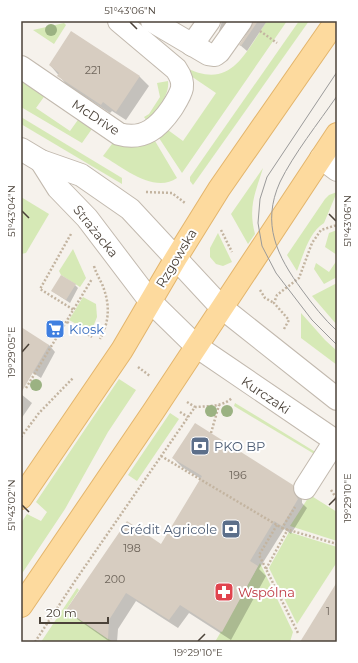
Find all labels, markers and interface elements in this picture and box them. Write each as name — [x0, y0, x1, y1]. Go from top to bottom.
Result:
text: 51°43'06"N — [104, 4, 156, 17]
house number: 221 — [85, 63, 101, 77]
street label: McDrive — [69, 96, 123, 138]
text: 51°43'04"N — [5, 185, 18, 237]
text: 51°43'06"N — [341, 195, 354, 247]
street label: Strażacka — [70, 202, 122, 260]
street label: Rzgowska — [152, 226, 200, 290]
supermarket icon: Kiosk — [44, 318, 66, 340]
place label: Kiosk — [69, 321, 104, 337]
text: 19°29'05"E — [5, 326, 18, 377]
street label: Kurczaki — [238, 373, 294, 417]
bank icon: PKO BP — [189, 435, 211, 457]
place label: PKO BP — [214, 438, 265, 454]
house number: 196 — [229, 468, 247, 482]
text: 19°29'10"E — [341, 473, 354, 523]
text: 51°43'02"N — [5, 479, 18, 531]
bank icon: Crédit Agricole — [220, 518, 242, 540]
place label: Crédit Agricole — [121, 521, 217, 537]
house number: 198 — [123, 541, 141, 555]
house number: 200 — [105, 572, 125, 586]
pharmacy icon: Wspólna — [213, 581, 235, 603]
place label: Wspólna — [238, 584, 295, 600]
scale bar — [40, 599, 108, 625]
house number: 1 — [326, 604, 330, 618]
text: 20 m — [46, 605, 77, 620]
text: 19°29'10"E — [173, 646, 223, 659]

